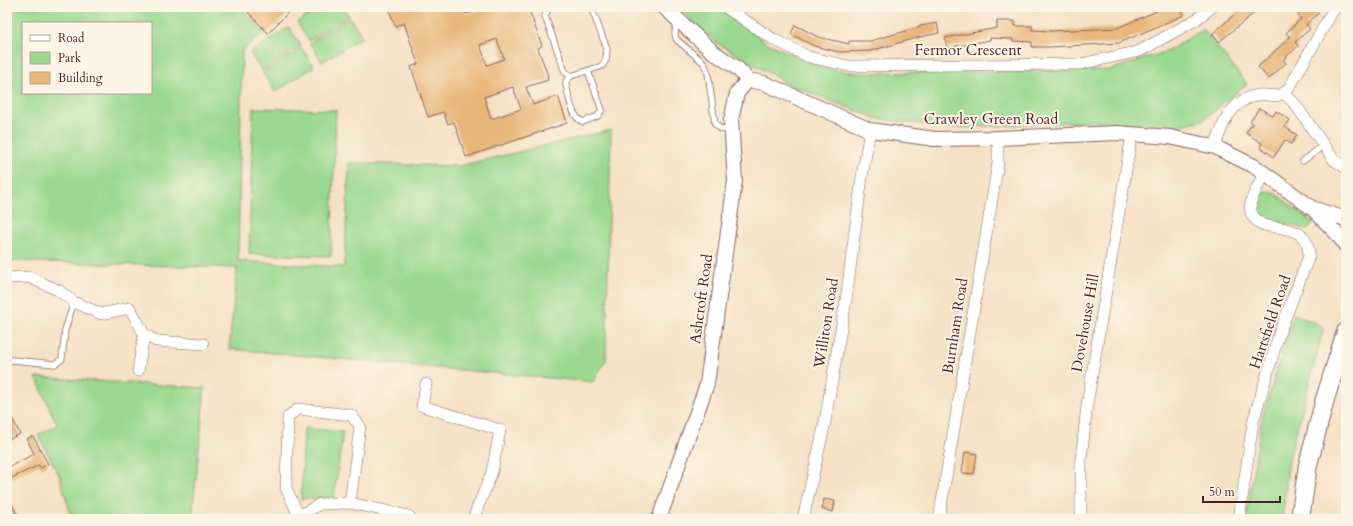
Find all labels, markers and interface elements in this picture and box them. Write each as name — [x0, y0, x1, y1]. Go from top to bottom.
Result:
legend — [22, 22, 152, 94]
text: Road — [58, 30, 85, 46]
street label: Fermor Crescent — [915, 40, 1022, 60]
text: Park — [58, 50, 82, 66]
text: Building — [58, 70, 103, 86]
street label: Crawley Green Road — [924, 109, 1058, 129]
street label: Ashcroft Road — [685, 253, 717, 345]
street label: Dovehouse Hill — [1067, 272, 1104, 374]
street label: Hartsfield Road — [1245, 272, 1295, 372]
street label: Williton Road — [809, 276, 843, 370]
street label: Burnham Road — [938, 277, 972, 375]
scale bar — [1203, 478, 1280, 504]
text: 50 m — [1209, 484, 1236, 500]

